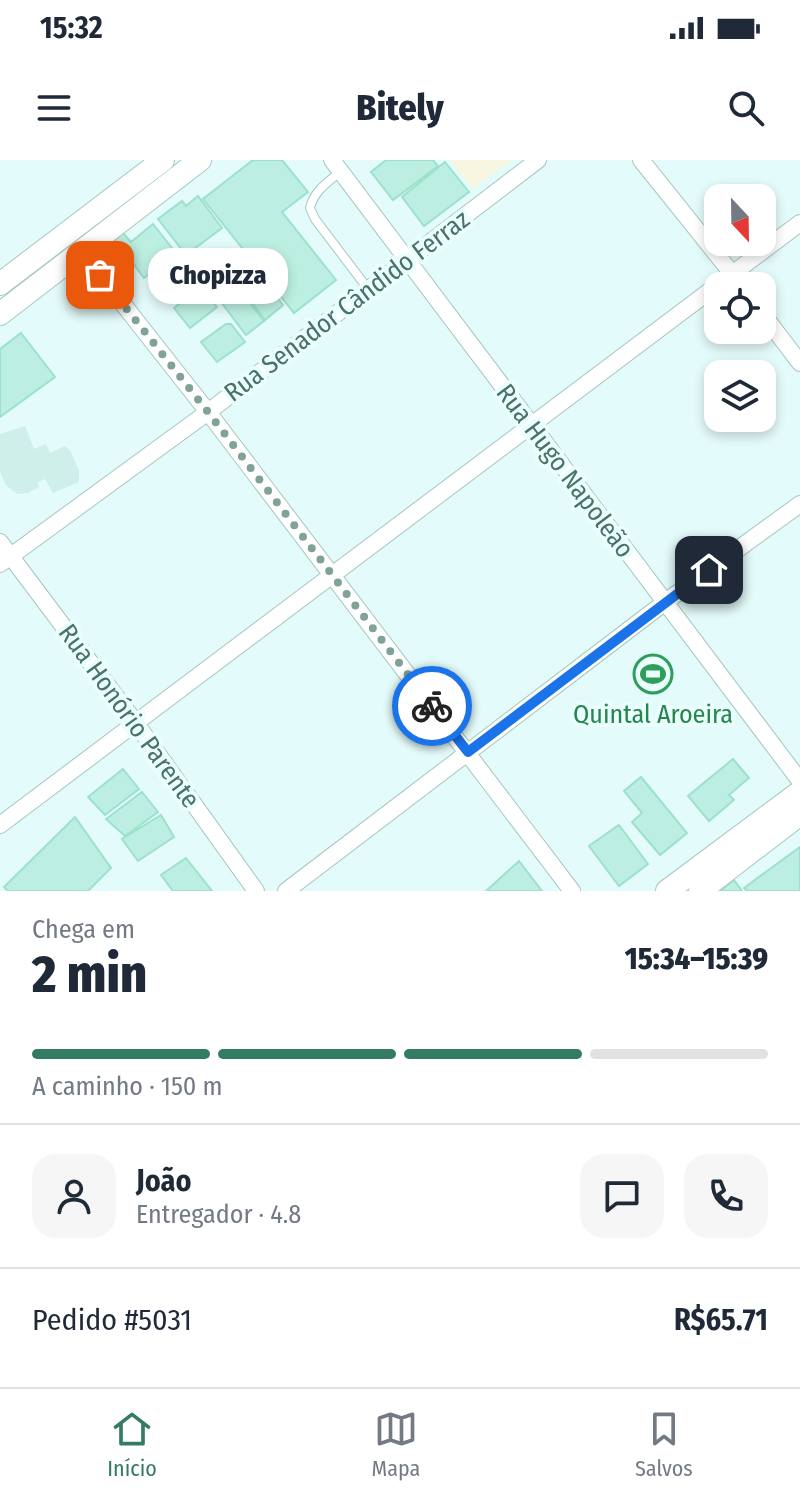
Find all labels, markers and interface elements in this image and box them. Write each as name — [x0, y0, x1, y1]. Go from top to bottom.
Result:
text: 15:32 — [40, 10, 103, 46]
icon: menu — [32, 86, 76, 130]
text: Bitely — [356, 86, 444, 130]
icon: search — [724, 86, 768, 130]
north arrow — [704, 184, 776, 256]
map controls — [704, 184, 776, 432]
street label: Rua Senador Cândido Ferraz — [218, 204, 476, 408]
pin — [66, 241, 134, 309]
callout: Chopizza — [148, 247, 288, 303]
icon: bag — [78, 253, 122, 297]
text: Chopizza — [170, 260, 266, 291]
button: locate — [704, 272, 776, 344]
button: layers — [704, 360, 776, 432]
street label: Rua Hugo Napoleão — [490, 378, 640, 564]
pin — [675, 536, 743, 604]
icon: home — [687, 548, 731, 592]
street label: Rua Honório Parente — [52, 618, 206, 814]
sports icon: Quintal Aroeira — [632, 653, 674, 695]
courier — [392, 666, 472, 746]
icon: bike — [410, 684, 454, 728]
place label: Quintal Aroeira — [573, 699, 733, 730]
text: Chega em — [32, 914, 135, 945]
text: 15:34–15:39 — [625, 941, 768, 977]
text: 2 min — [32, 943, 147, 1006]
text: A caminho · 150 m — [32, 1071, 222, 1102]
button: person — [32, 1154, 116, 1238]
button: chat — [580, 1154, 664, 1238]
button: phone — [684, 1154, 768, 1238]
text: João — [136, 1163, 191, 1199]
text: Entregador · 4.8 — [136, 1199, 301, 1230]
text: Pedido #5031 — [32, 1302, 192, 1338]
text: R$65.71 — [674, 1302, 768, 1338]
tab: Início — [107, 1407, 157, 1482]
tab: Mapa — [371, 1407, 420, 1482]
tab: Salvos — [635, 1407, 693, 1482]

